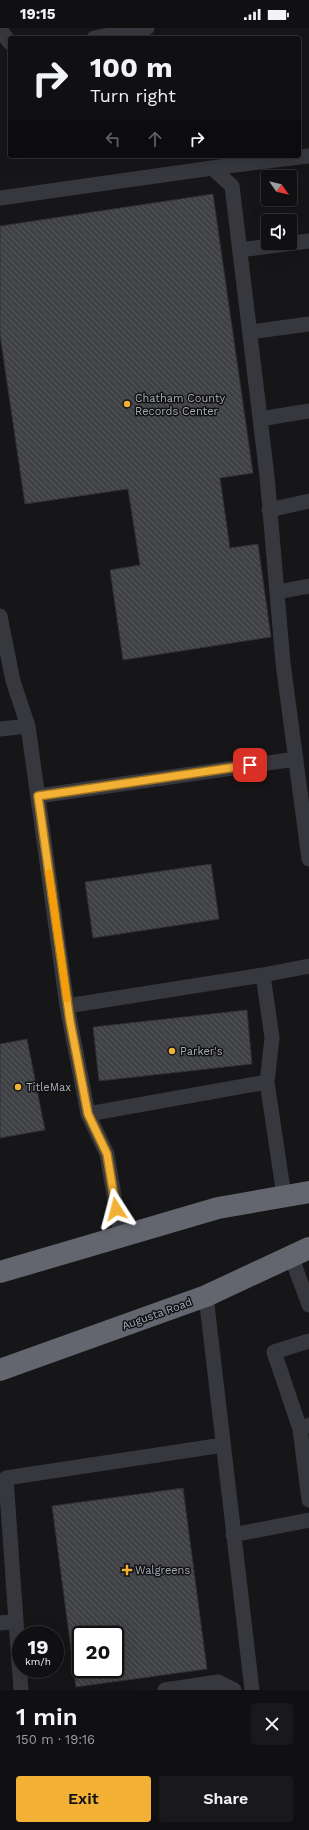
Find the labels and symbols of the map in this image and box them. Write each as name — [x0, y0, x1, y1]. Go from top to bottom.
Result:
north arrow — [261, 170, 297, 206]
place label: Chatham County Records Center — [135, 392, 226, 418]
marker: Chatham County Records Center — [122, 399, 132, 409]
pin — [233, 748, 267, 782]
place label: Parker's — [180, 1045, 223, 1058]
marker: Parker's — [167, 1046, 177, 1056]
place label: TitleMax — [26, 1081, 71, 1094]
marker: TitleMax — [13, 1082, 23, 1092]
position arrow — [95, 1188, 137, 1230]
street label: Augusta Road — [120, 1295, 194, 1333]
place label: Walgreens — [135, 1564, 190, 1577]
marker: Walgreens — [122, 1565, 132, 1575]
speed limit sign: 20 — [72, 1626, 124, 1678]

